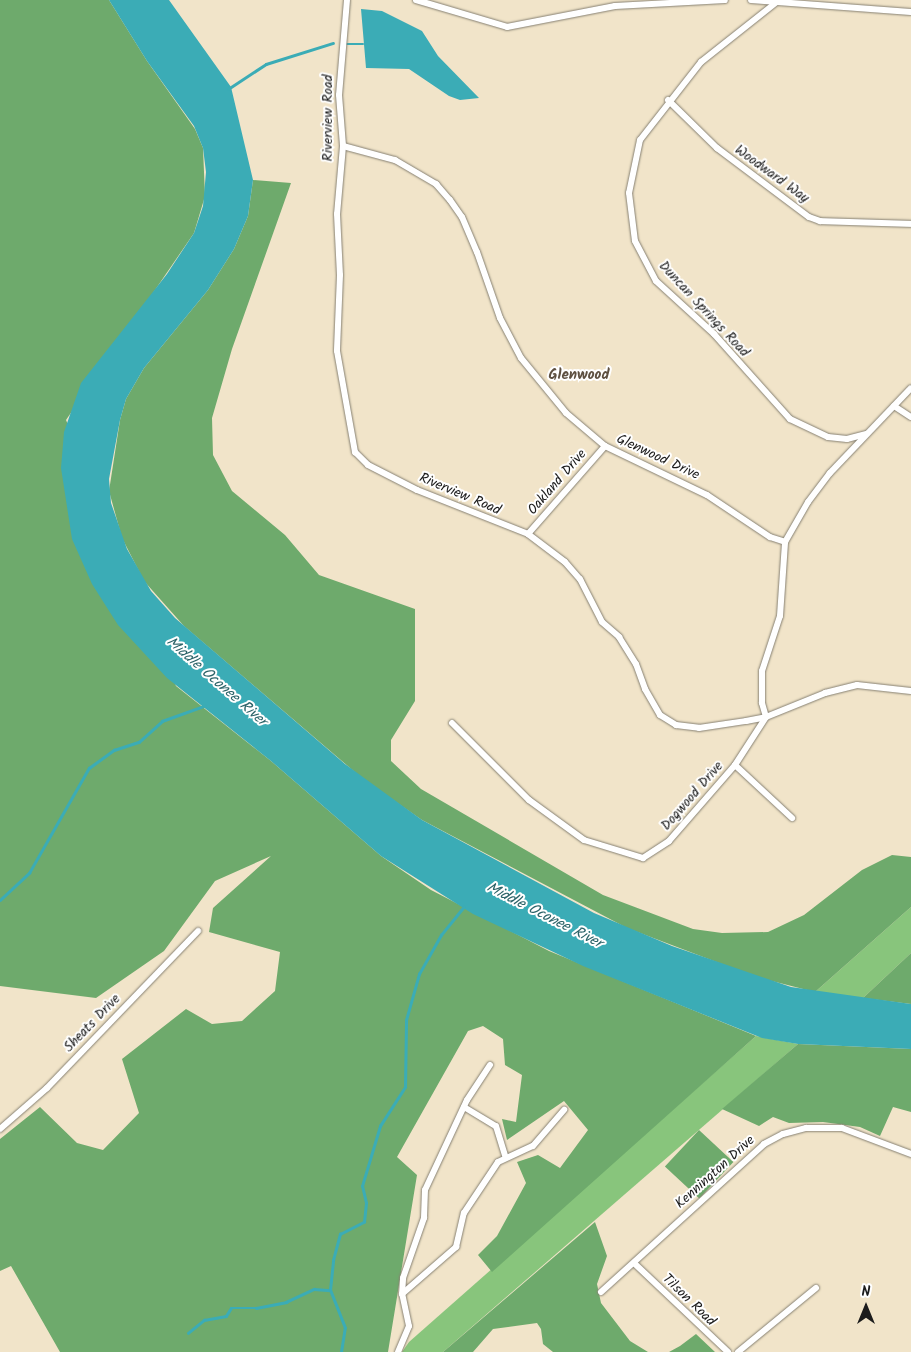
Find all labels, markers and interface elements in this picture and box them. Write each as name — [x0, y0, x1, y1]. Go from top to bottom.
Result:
street label: Riverview Road — [320, 75, 336, 161]
street label: Woodward Way — [731, 141, 813, 207]
street label: Duncan Springs Road — [655, 258, 753, 360]
district label: Glenwood — [549, 367, 609, 385]
street label: Glenwood Drive — [614, 430, 702, 484]
street label: Oakland Drive — [524, 446, 590, 518]
street label: Riverview Road — [417, 469, 503, 519]
water label: Middle Oconee River — [162, 633, 270, 731]
street label: Dogwood Drive — [657, 758, 727, 834]
water label: Middle Oconee River — [483, 879, 605, 953]
street label: Sheats Drive — [60, 991, 124, 1055]
street label: Kennington Drive — [672, 1132, 758, 1212]
street label: Tilson Road — [659, 1270, 719, 1330]
text: N — [862, 1281, 870, 1303]
north arrow — [841, 1282, 891, 1332]

